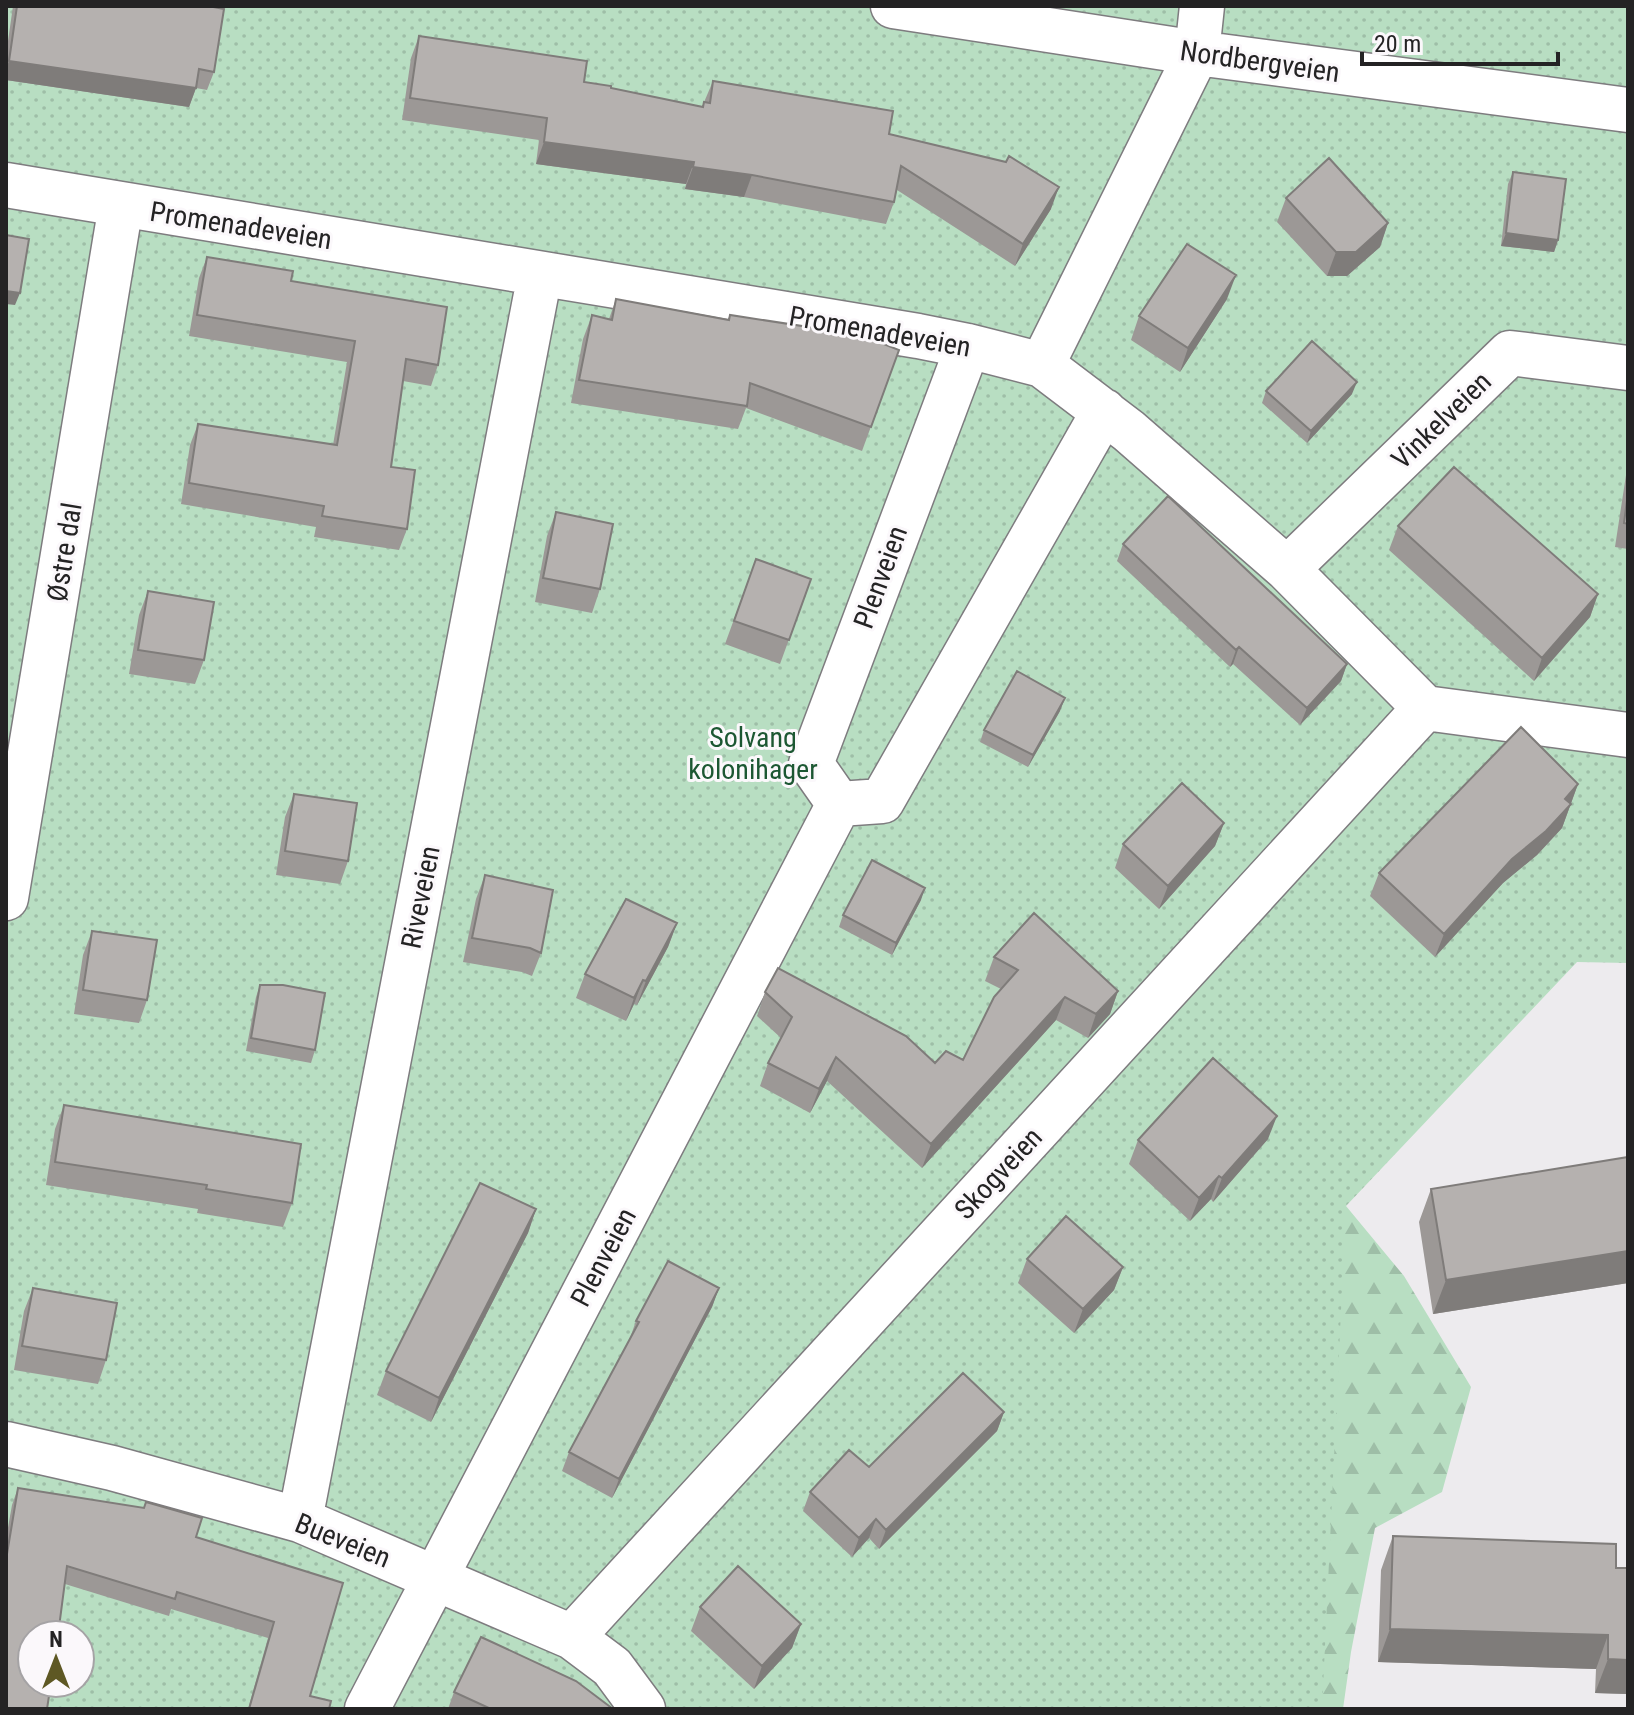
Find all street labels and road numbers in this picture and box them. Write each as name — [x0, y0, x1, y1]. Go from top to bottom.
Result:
street label: Nordbergveien — [1178, 34, 1342, 89]
street label: Promenadeveien — [148, 195, 334, 256]
street label: Promenadeveien — [786, 299, 973, 364]
street label: Vinkelveien — [1385, 365, 1498, 476]
street label: Østre dal — [40, 500, 89, 604]
street label: Plenveien — [847, 521, 914, 633]
street label: Riveveien — [394, 843, 447, 951]
street label: Skogveien — [948, 1121, 1049, 1226]
street label: Plenveien — [564, 1202, 643, 1312]
street label: Bueveien — [290, 1506, 395, 1574]

